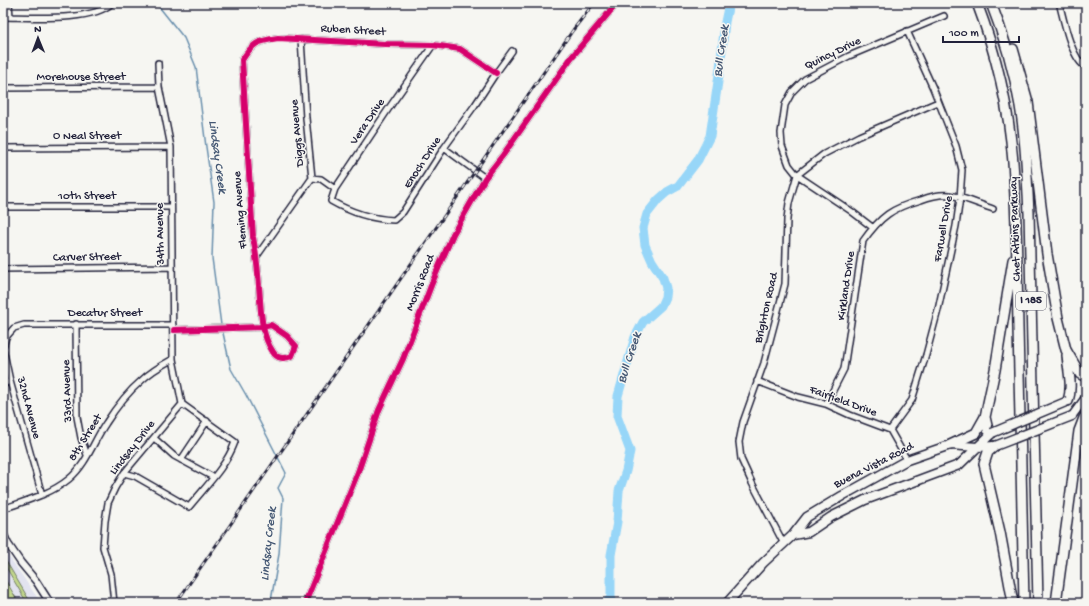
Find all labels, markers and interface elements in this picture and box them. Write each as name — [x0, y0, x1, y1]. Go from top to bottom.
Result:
north arrow — [18, 18, 58, 58]
scale bar — [943, 18, 1019, 44]
street label: Ruben Street — [320, 22, 387, 40]
water label: Bull Creek — [711, 23, 733, 78]
text: N — [34, 24, 42, 36]
text: 100 m — [948, 27, 979, 41]
street label: Quincy Drive — [803, 34, 864, 74]
street label: Morehouse Street — [37, 71, 126, 85]
street label: Vera Drive — [347, 96, 389, 149]
street label: Diggs Avenue — [288, 98, 308, 168]
water label: Lindsay Creek — [204, 119, 230, 196]
street label: O Neal Street — [53, 130, 122, 144]
street label: Enoch Drive — [401, 134, 445, 192]
street label: Fleming Avenue — [231, 170, 251, 250]
street label: Chet Atkins Parkway — [1007, 176, 1025, 281]
street label: 10th Street — [57, 190, 117, 204]
street label: Farwell Drive — [931, 194, 957, 264]
street label: 34th Avenue — [153, 202, 169, 266]
street label: Carver Street — [53, 250, 122, 266]
street label: Kirkland Drive — [835, 250, 859, 322]
street label: Morris Road — [403, 252, 439, 313]
street label: Brighton Road — [752, 270, 782, 346]
road number: I 185 — [1016, 292, 1046, 310]
street label: Decatur Street — [67, 307, 143, 321]
water label: Bull Creek — [615, 330, 646, 385]
street label: 33rd Avenue — [60, 359, 76, 424]
street label: 32nd Avenue — [13, 374, 43, 441]
street label: Fairfield Drive — [806, 383, 879, 421]
street label: 8th Street — [66, 411, 106, 464]
street label: Lindsay Drive — [107, 417, 159, 478]
street label: Buena Vista Road — [831, 439, 917, 493]
water label: Lindsay Creek — [258, 505, 280, 581]

